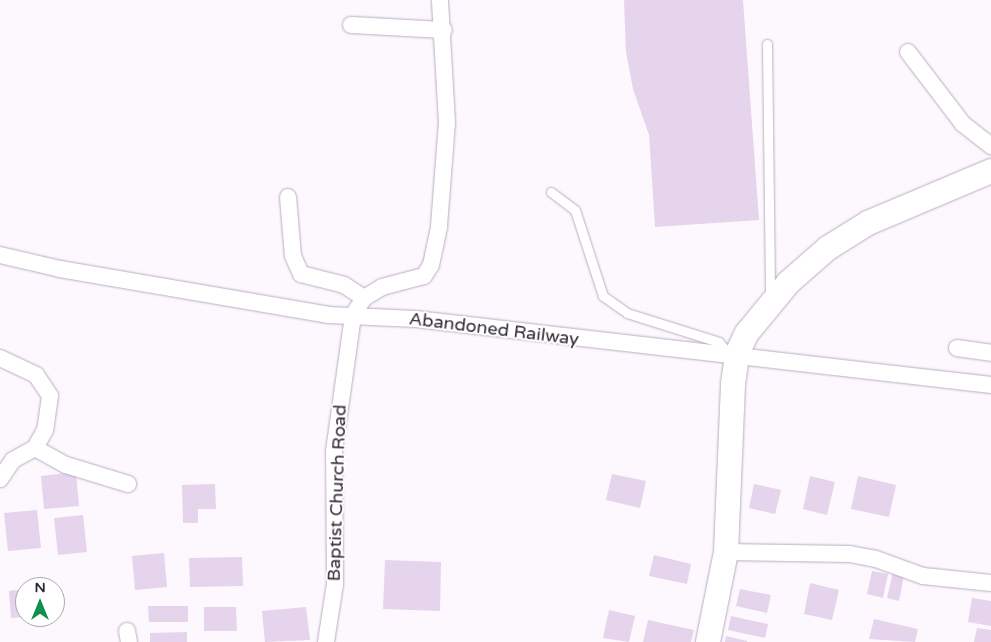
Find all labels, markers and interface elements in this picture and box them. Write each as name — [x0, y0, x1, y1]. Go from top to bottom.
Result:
street label: Abandoned Railway — [408, 308, 580, 350]
street label: Baptist Church Road — [323, 404, 351, 582]
north arrow — [15, 577, 65, 627]
text: N — [34, 579, 46, 596]

